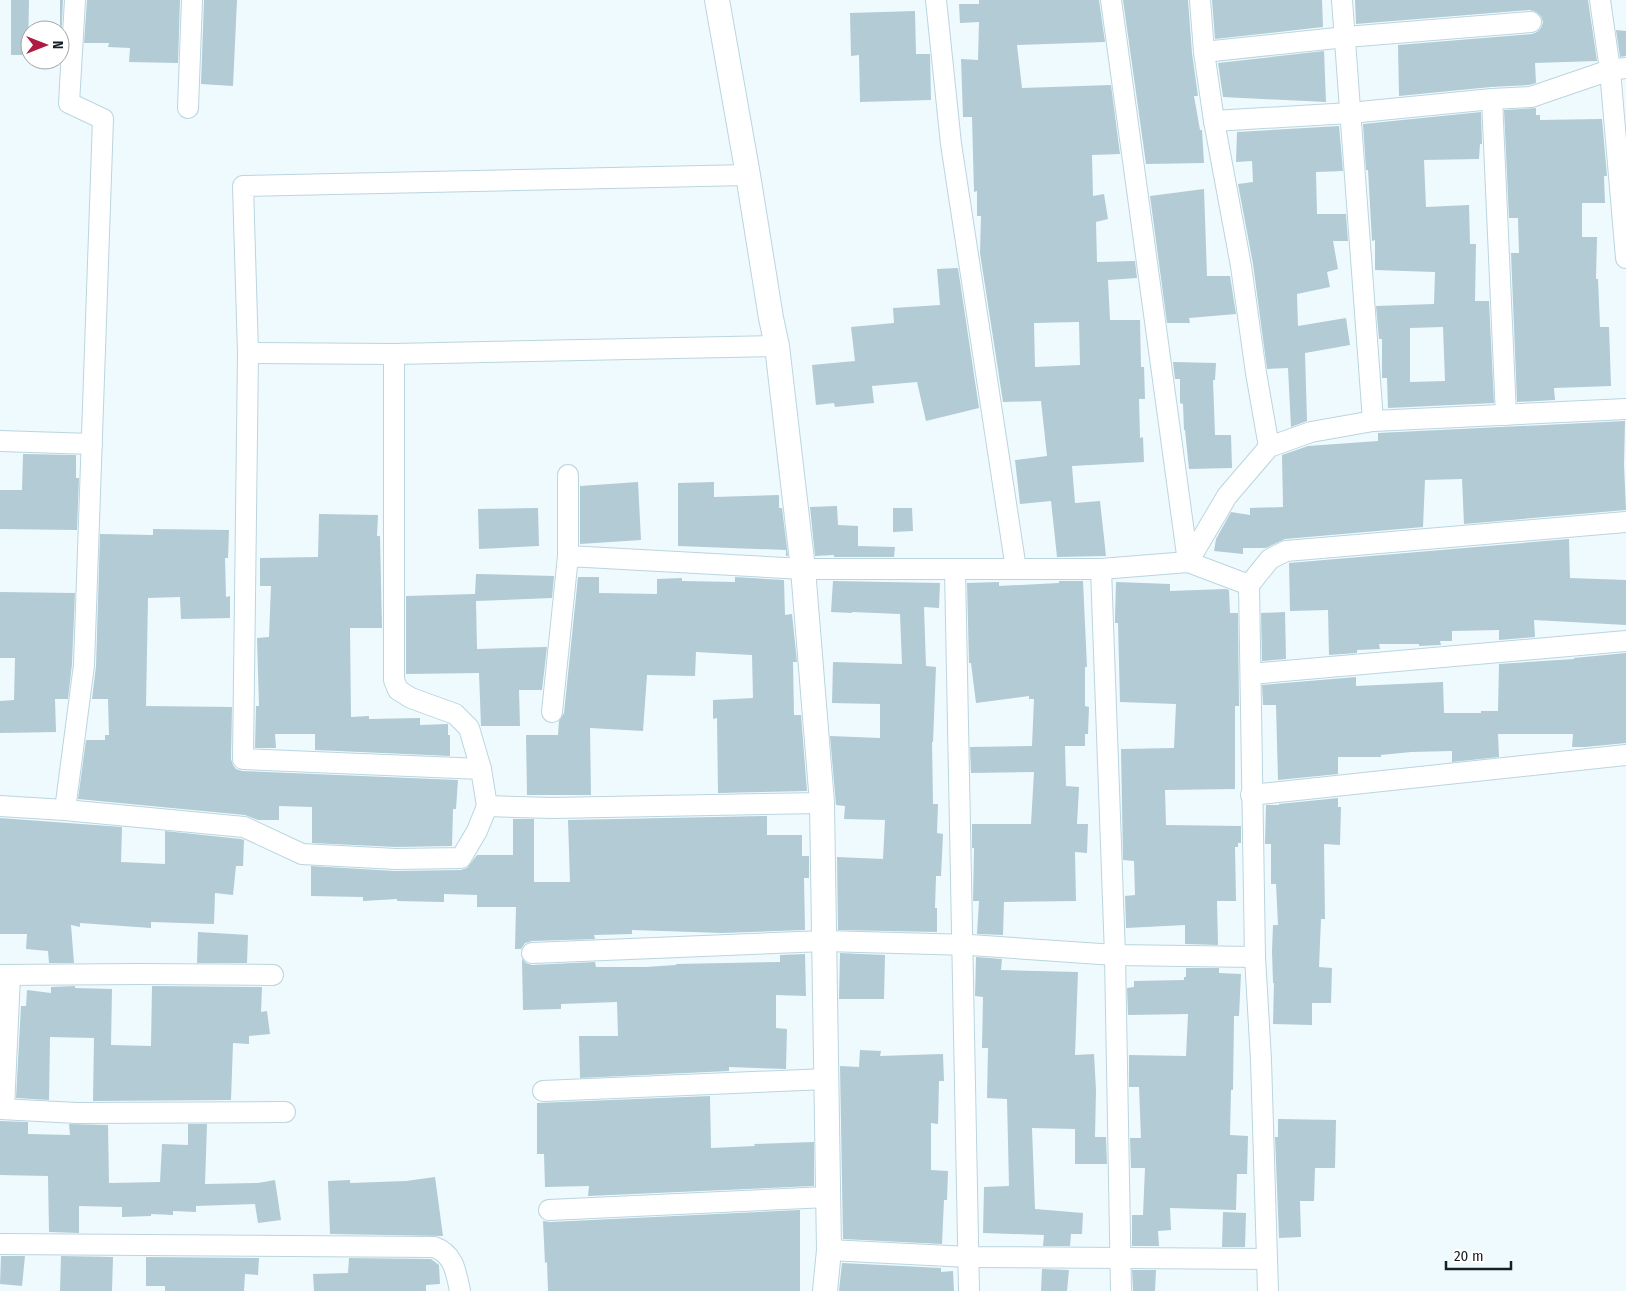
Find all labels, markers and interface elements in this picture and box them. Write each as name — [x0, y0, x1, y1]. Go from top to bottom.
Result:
north arrow — [20, 20, 70, 70]
text: N — [49, 41, 66, 49]
scale bar — [1446, 1238, 1511, 1270]
text: 20 m — [1454, 1247, 1484, 1265]

